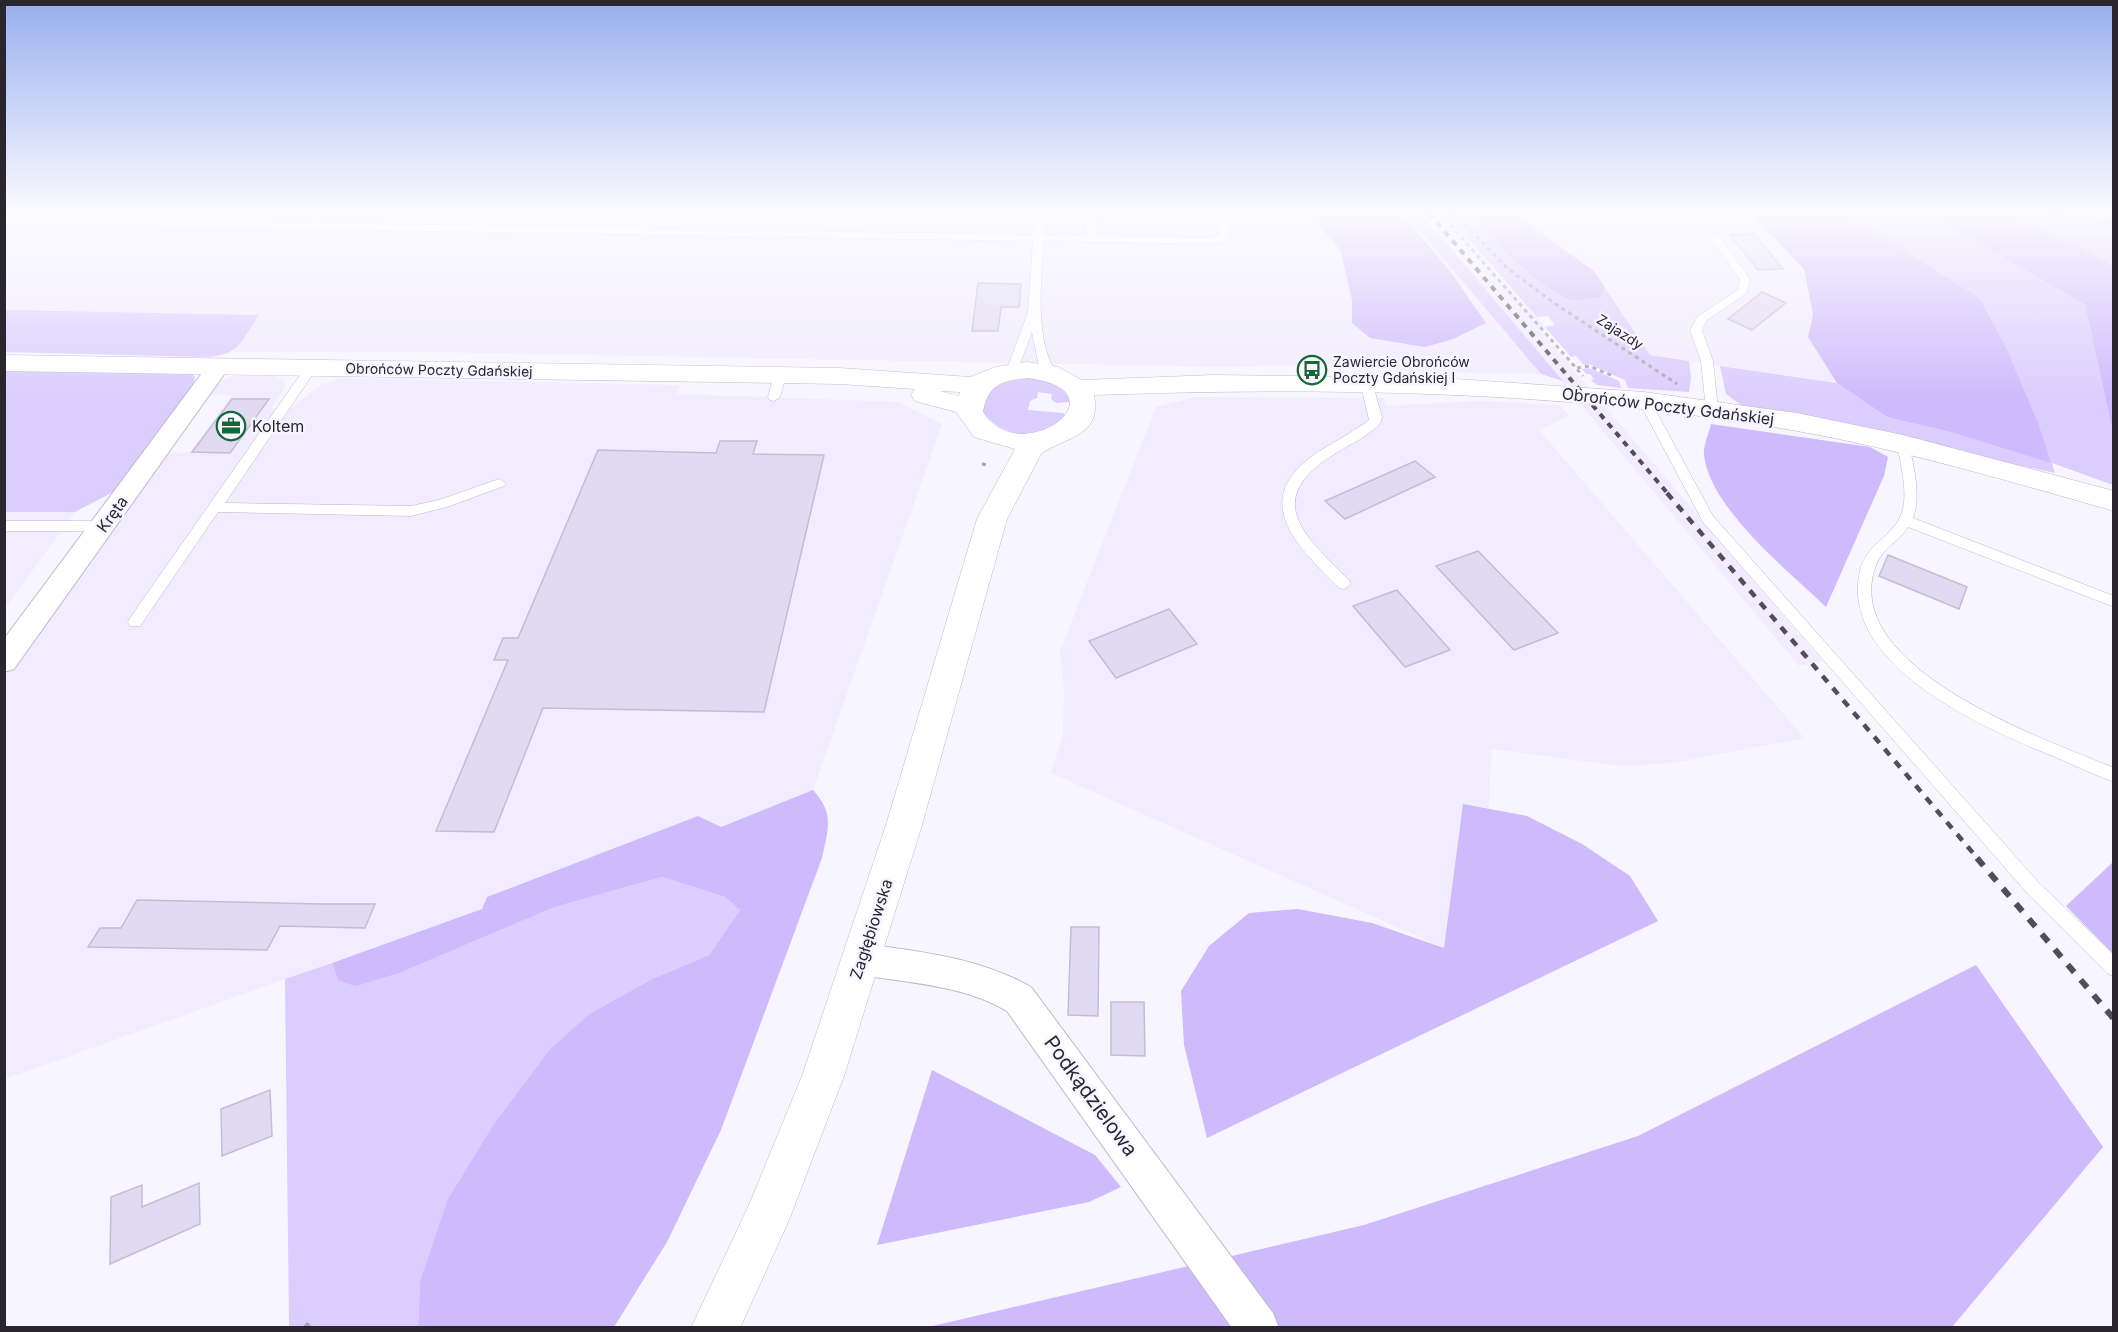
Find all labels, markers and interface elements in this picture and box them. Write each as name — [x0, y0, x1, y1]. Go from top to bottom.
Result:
street label: Zajazdy — [1594, 310, 1647, 353]
place label: Zawiercie Obrońców Poczty Gdańskiej I — [1333, 353, 1470, 386]
bus stop icon: Zawiercie Obrońców Poczty Gdańskiej I — [1296, 354, 1328, 386]
street label: Obrońców Poczty Gdańskiej — [345, 359, 533, 380]
street label: Obrońców Poczty Gdańskiej — [1561, 383, 1775, 429]
office icon: Koltem — [215, 410, 247, 442]
place label: Koltem — [252, 416, 304, 436]
street label: Kręta — [92, 492, 132, 536]
street label: Zagłębiowska — [845, 876, 897, 982]
street label: Podkądzielowa — [1039, 1031, 1143, 1161]

